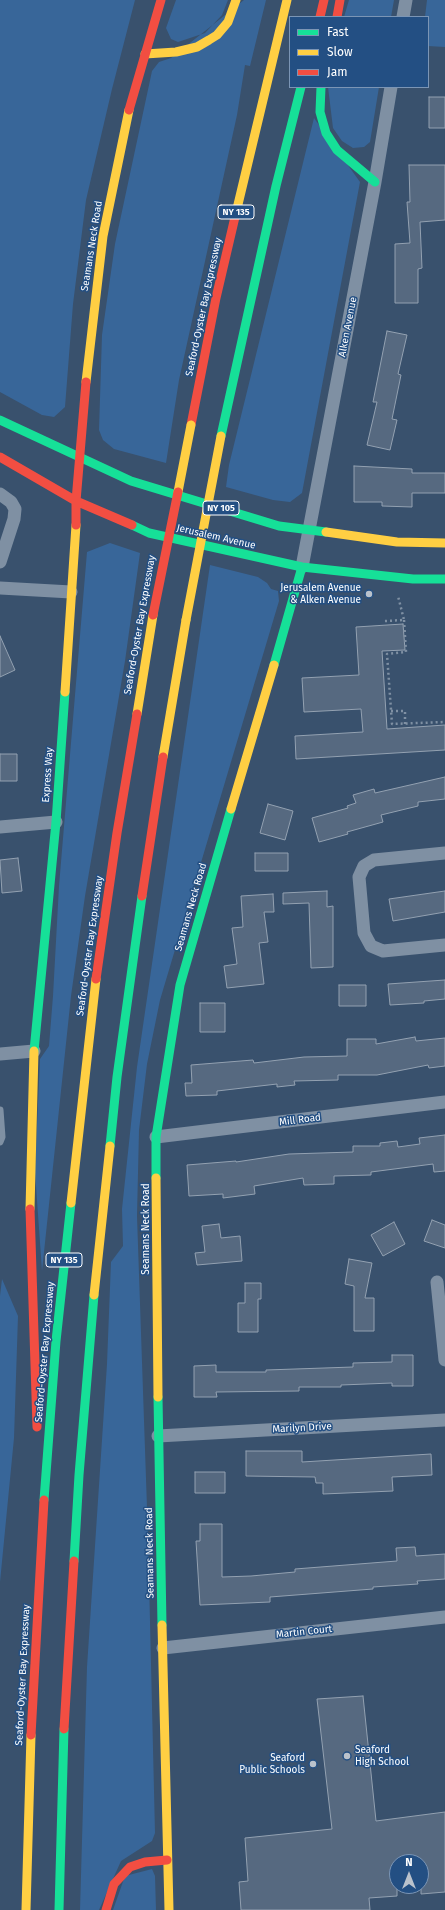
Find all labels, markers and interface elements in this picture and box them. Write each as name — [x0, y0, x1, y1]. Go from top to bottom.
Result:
legend — [289, 16, 429, 88]
text: Fast — [327, 25, 349, 39]
text: Slow — [327, 45, 353, 59]
text: Jam — [327, 65, 347, 79]
street label: Seamans Neck Road — [79, 200, 105, 292]
road number: NY 135 — [218, 205, 254, 219]
street label: Seaford-Oyster Bay Expressway — [183, 237, 225, 377]
street label: Alken Avenue — [336, 296, 360, 358]
road number: NY 105 — [203, 501, 239, 515]
street label: Jerusalem Avenue — [175, 522, 257, 552]
street label: Seaford-Oyster Bay Expressway — [122, 554, 158, 696]
place label: Jerusalem Avenue & Alken Avenue — [280, 582, 361, 606]
marker: Jerusalem Avenue & Alken Avenue — [364, 589, 374, 599]
street label: Express Way — [40, 747, 56, 803]
street label: Seamans Neck Road — [173, 861, 209, 953]
street label: Seaford-Oyster Bay Expressway — [74, 875, 106, 1017]
street label: Mill Road — [278, 1111, 322, 1129]
street label: Seamans Neck Road — [140, 1183, 152, 1275]
road number: NY 135 — [46, 1253, 82, 1267]
street label: Seaford-Oyster Bay Expressway — [33, 1281, 57, 1423]
street label: Marilyn Drive — [272, 1420, 332, 1436]
street label: Seamans Neck Road — [143, 1507, 157, 1599]
street label: Seaford-Oyster Bay Expressway — [13, 1604, 33, 1746]
street label: Martin Court — [275, 1623, 333, 1641]
place label: Seaford High School — [355, 1744, 409, 1768]
marker: Seaford High School — [342, 1751, 352, 1761]
place label: Seaford Public Schools — [239, 1752, 305, 1776]
marker: Seaford Public Schools — [308, 1759, 318, 1769]
north arrow — [389, 1854, 429, 1894]
text: N — [405, 1856, 413, 1869]

